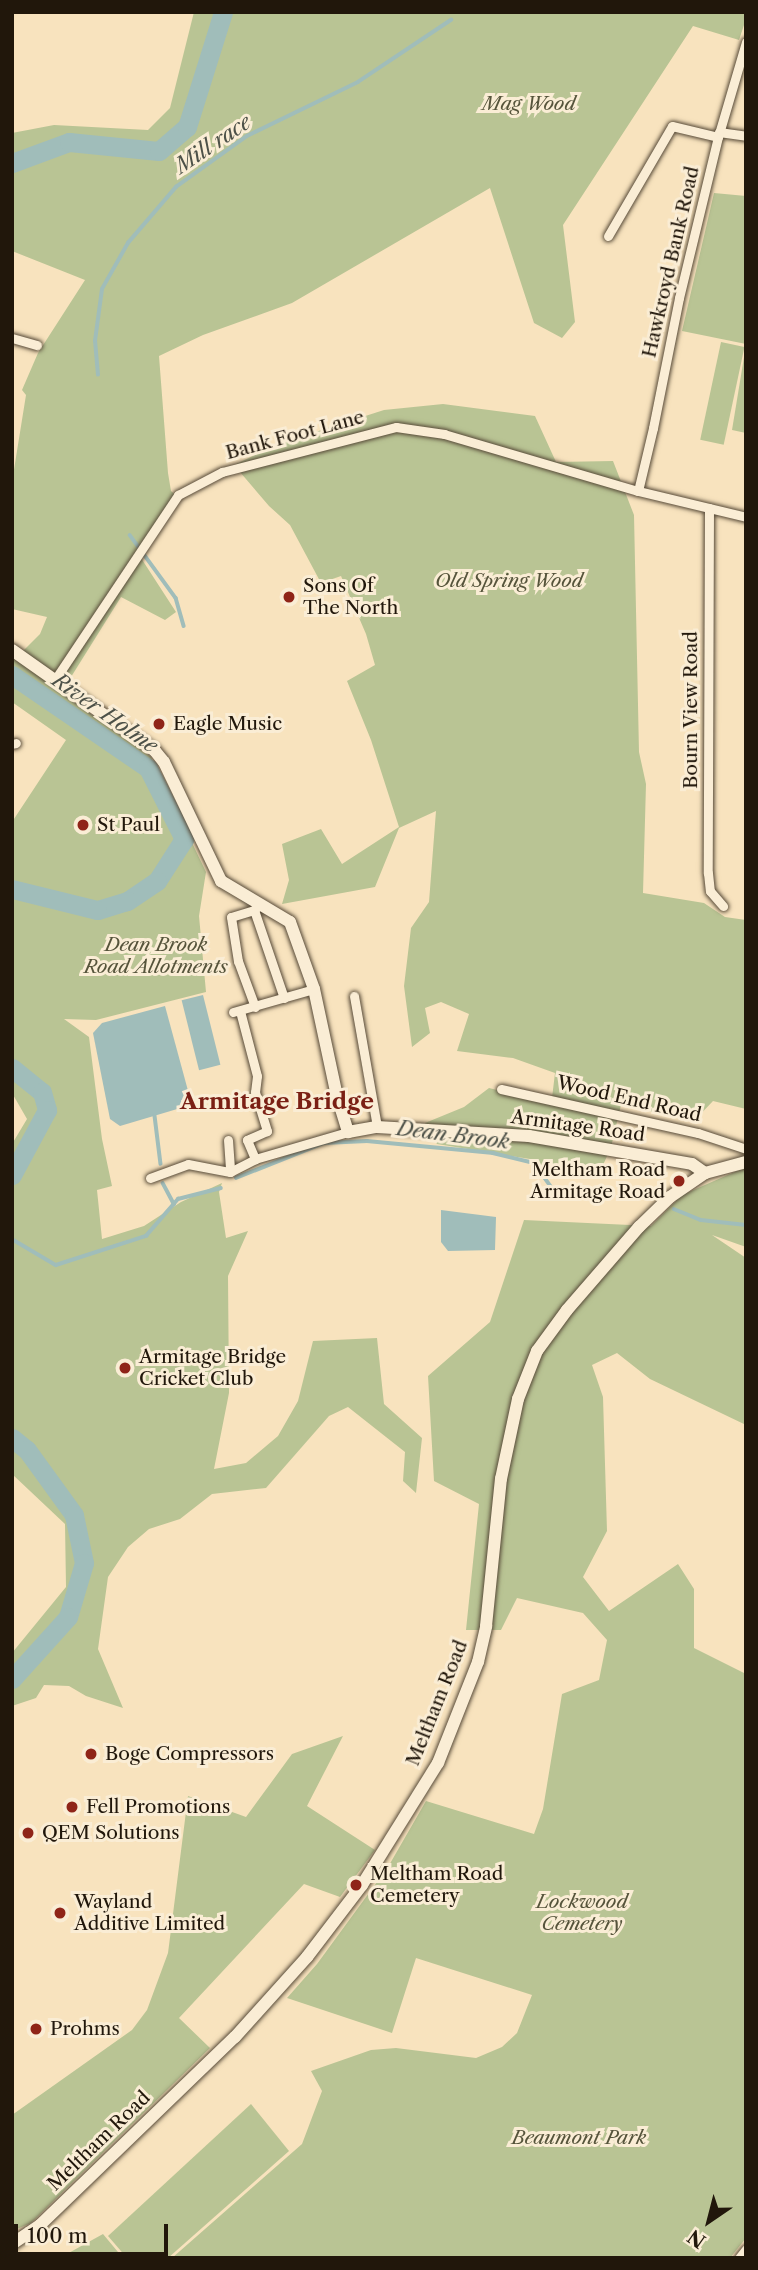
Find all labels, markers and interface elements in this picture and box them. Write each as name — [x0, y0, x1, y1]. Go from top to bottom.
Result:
park label: Mag Wood — [482, 93, 576, 115]
water label: Mill race — [170, 109, 256, 179]
street label: Hawkroyd Bank Road — [638, 164, 704, 360]
street label: Bank Foot Lane — [223, 406, 367, 464]
park label: Old Spring Wood — [435, 570, 583, 592]
place label: Sons Of The North — [303, 575, 398, 619]
marker: Sons Of The North — [281, 589, 297, 605]
street label: Bourn View Road — [680, 630, 702, 790]
water label: River Holme — [47, 667, 163, 759]
place label: Eagle Music — [173, 713, 282, 735]
marker: Eagle Music — [151, 716, 167, 732]
place label: St Paul — [97, 814, 160, 836]
marker: St Paul — [75, 817, 91, 833]
park label: Dean Brook Road Allotments — [84, 934, 228, 978]
street label: Wood End Road — [554, 1071, 704, 1127]
district label: Armitage Bridge — [180, 1087, 374, 1115]
street label: Armitage Road — [510, 1105, 646, 1147]
water label: Dean Brook — [395, 1116, 511, 1154]
place label: Meltham Road Armitage Road — [530, 1159, 665, 1203]
marker: Meltham Road Armitage Road — [671, 1173, 687, 1189]
place label: Armitage Bridge Cricket Club — [139, 1346, 286, 1390]
marker: Armitage Bridge Cricket Club — [117, 1360, 133, 1376]
street label: Meltham Road — [401, 1637, 473, 1769]
place label: Boge Compressors — [105, 1743, 274, 1765]
marker: Boge Compressors — [83, 1746, 99, 1762]
place label: Fell Promotions — [86, 1796, 230, 1818]
marker: Fell Promotions — [64, 1799, 80, 1815]
place label: QEM Solutions — [42, 1822, 180, 1844]
marker: QEM Solutions — [20, 1825, 36, 1841]
place label: Meltham Road Cemetery — [370, 1863, 503, 1907]
marker: Meltham Road Cemetery — [348, 1877, 364, 1893]
place label: Wayland Additive Limited — [74, 1891, 225, 1935]
park label: Lockwood Cemetery — [536, 1891, 628, 1935]
marker: Wayland Additive Limited — [52, 1905, 68, 1921]
place label: Prohms — [50, 2018, 120, 2040]
marker: Prohms — [28, 2021, 44, 2037]
street label: Meltham Road — [43, 2086, 155, 2196]
park label: Beaumont Park — [512, 2127, 646, 2149]
north arrow — [674, 2186, 744, 2256]
scale bar — [18, 2210, 172, 2254]
text: 100 m — [27, 2223, 88, 2248]
text: N — [683, 2224, 710, 2253]

